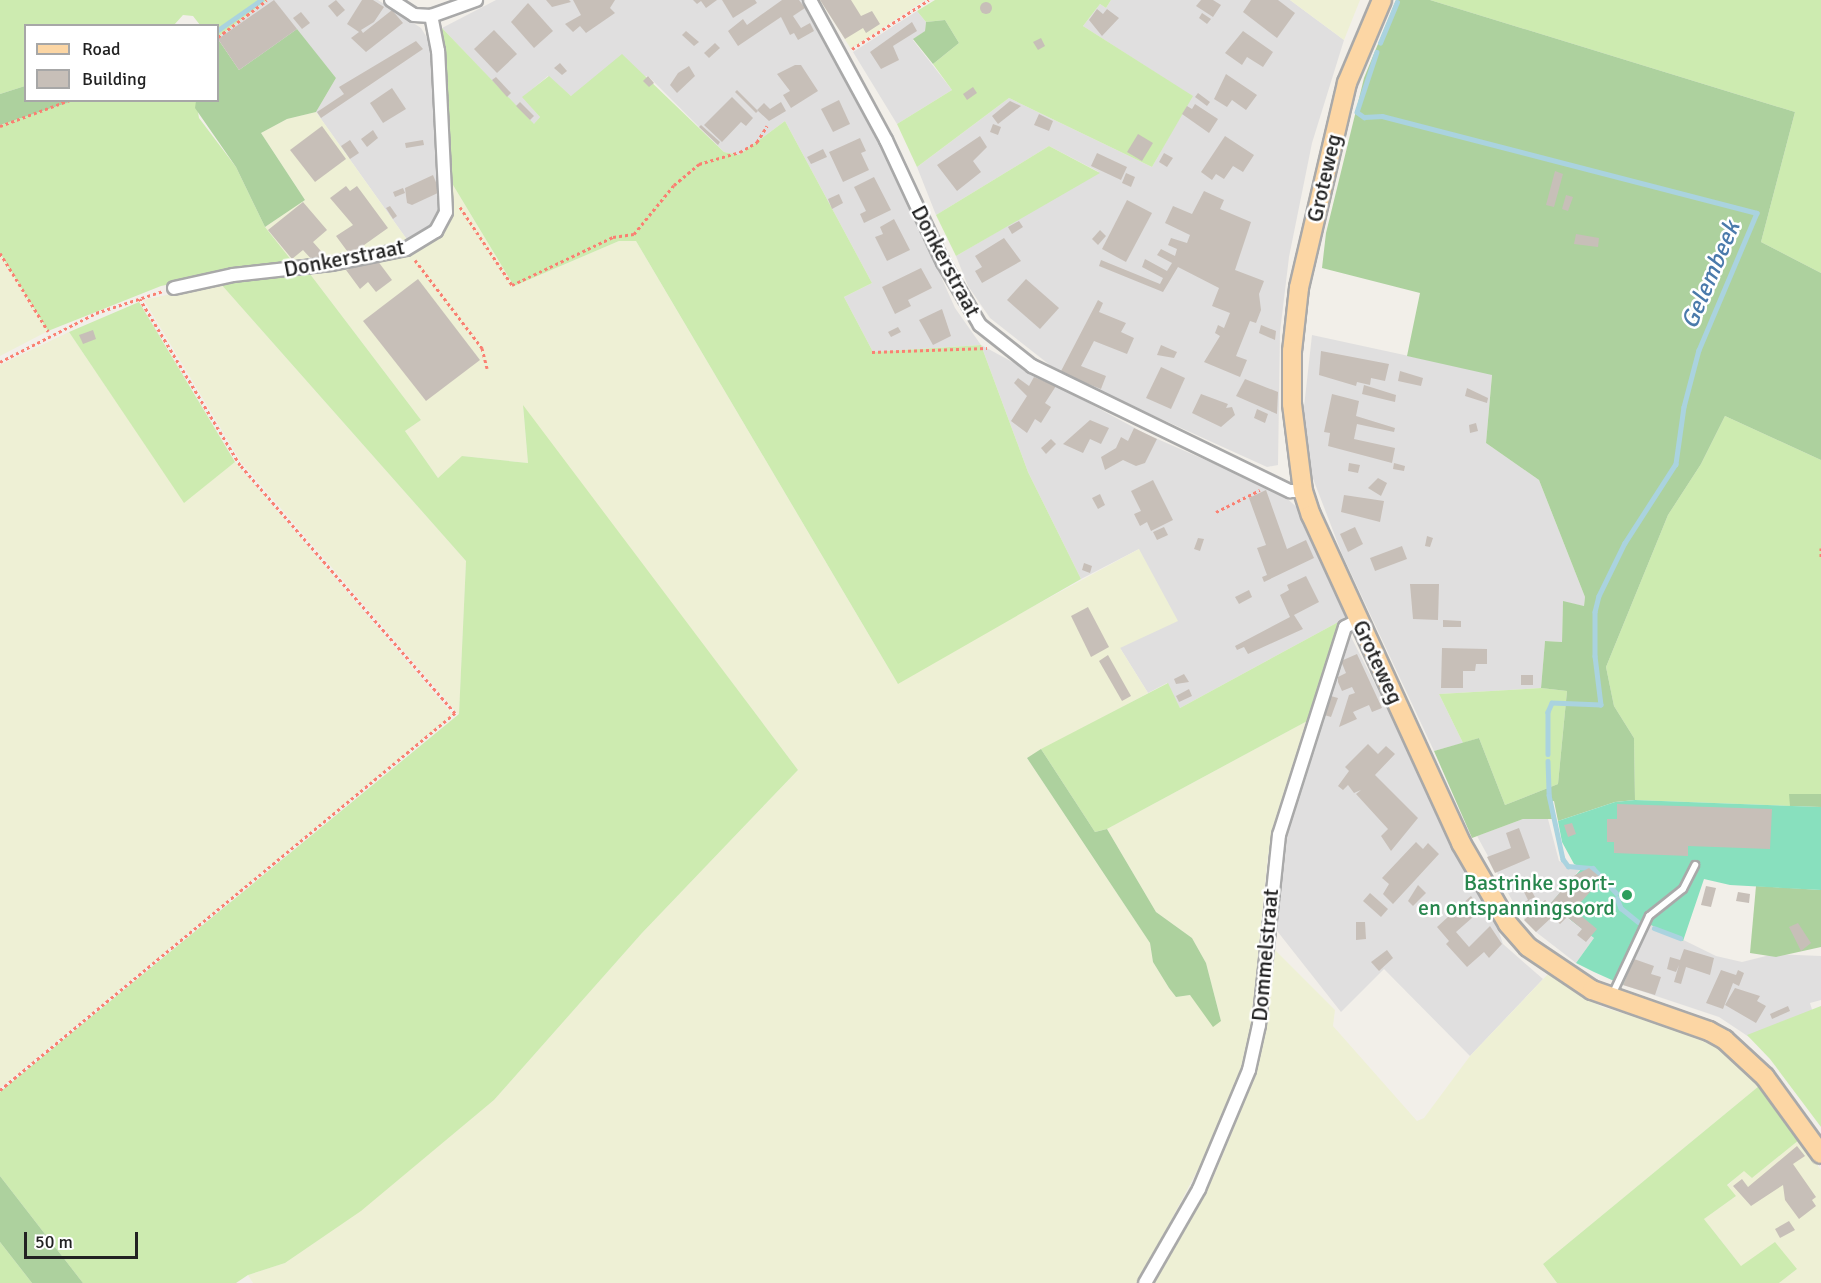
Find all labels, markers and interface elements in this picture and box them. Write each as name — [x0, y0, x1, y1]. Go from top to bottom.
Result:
legend — [24, 24, 219, 102]
text: Road — [82, 38, 121, 60]
text: Building — [82, 68, 146, 90]
street label: Groteweg — [1301, 131, 1347, 225]
street label: Donkerstraat — [906, 201, 986, 321]
water label: Gelembeek — [1675, 217, 1747, 333]
street label: Donkerstraat — [281, 233, 407, 283]
street label: Groteweg — [1347, 616, 1409, 708]
place label: Bastrinke sport- en ontspanningsoord — [1418, 869, 1615, 920]
street label: Dommelstraat — [1246, 887, 1284, 1023]
marker: Bastrinke sport- en ontspanningsoord — [1620, 888, 1634, 902]
scale bar — [27, 1220, 141, 1258]
text: 50 m — [35, 1231, 73, 1253]

